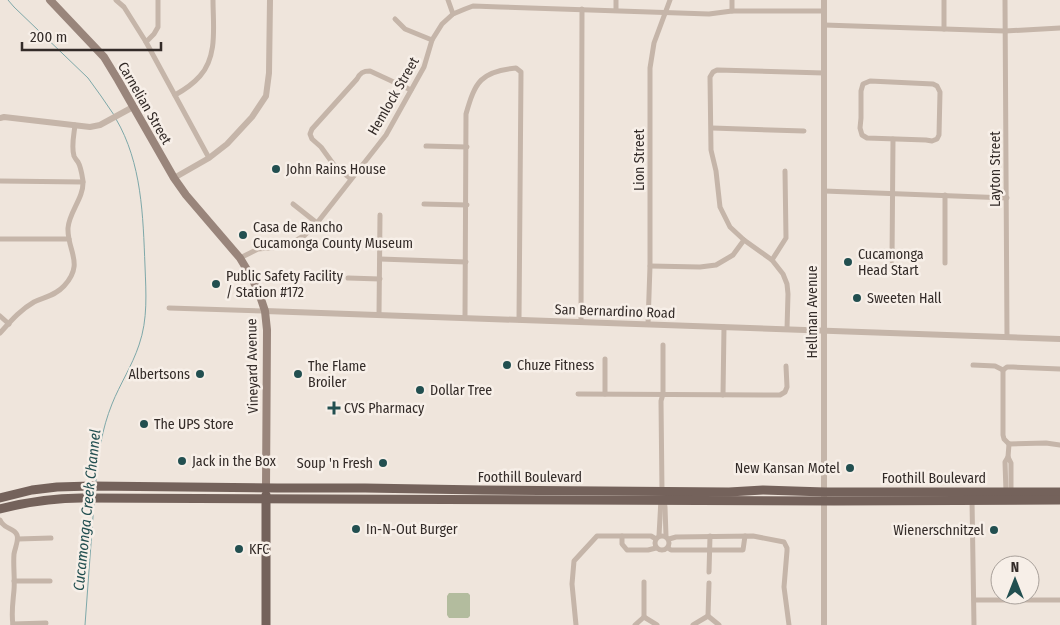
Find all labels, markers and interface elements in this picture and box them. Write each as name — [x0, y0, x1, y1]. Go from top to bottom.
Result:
scale bar — [22, 20, 161, 52]
text: 200 m — [30, 28, 67, 46]
street label: Hemlock Street — [364, 54, 423, 138]
street label: Carnelian Street — [114, 59, 175, 148]
street label: Lion Street — [631, 128, 648, 191]
street label: Layton Street — [987, 131, 1004, 207]
place label: John Rains House — [286, 161, 386, 178]
marker: John Rains House — [270, 163, 282, 175]
place label: Casa de Rancho Cucamonga County Museum — [253, 219, 413, 252]
marker: Casa de Rancho Cucamonga County Museum — [237, 229, 249, 241]
place label: Cucamonga Head Start — [858, 246, 924, 279]
marker: Cucamonga Head Start — [842, 256, 854, 268]
street label: Hellman Avenue — [804, 265, 821, 359]
place label: Public Safety Facility / Station #172 — [226, 268, 344, 301]
marker: Public Safety Facility / Station #172 — [210, 278, 222, 290]
place label: Sweeten Hall — [867, 290, 942, 307]
marker: Sweeten Hall — [851, 292, 863, 304]
street label: San Bernardino Road — [554, 301, 676, 322]
street label: Vineyard Avenue — [243, 318, 262, 414]
place label: Chuze Fitness — [517, 357, 594, 374]
place label: The Flame Broiler — [308, 358, 366, 391]
marker: Chuze Fitness — [501, 359, 513, 371]
place label: Albertsons — [128, 366, 190, 383]
marker: Albertsons — [194, 368, 206, 380]
marker: The Flame Broiler — [292, 368, 304, 380]
place label: Dollar Tree — [430, 382, 492, 399]
marker: Dollar Tree — [414, 384, 426, 396]
place label: CVS Pharmacy — [344, 400, 425, 417]
marker: CVS Pharmacy — [328, 402, 340, 414]
place label: The UPS Store — [154, 416, 234, 433]
marker: The UPS Store — [138, 418, 150, 430]
water label: Cucamonga Creek Channel — [70, 428, 104, 592]
place label: Jack in the Box — [192, 453, 277, 470]
marker: Jack in the Box — [176, 455, 188, 467]
place label: Soup 'n Fresh — [297, 455, 373, 472]
marker: Soup 'n Fresh — [377, 457, 389, 469]
place label: New Kansan Motel — [735, 460, 840, 477]
marker: New Kansan Motel — [844, 462, 856, 474]
street label: Foothill Boulevard — [478, 469, 582, 486]
street label: Foothill Boulevard — [882, 470, 986, 487]
place label: In-N-Out Burger — [366, 521, 458, 538]
place label: Wienerschnitzel — [893, 522, 984, 539]
marker: In-N-Out Burger — [350, 523, 362, 535]
marker: Wienerschnitzel — [988, 524, 1000, 536]
place label: KFC — [249, 541, 269, 558]
marker: KFC — [233, 543, 245, 555]
north arrow — [990, 555, 1040, 605]
text: N — [1011, 559, 1019, 576]

